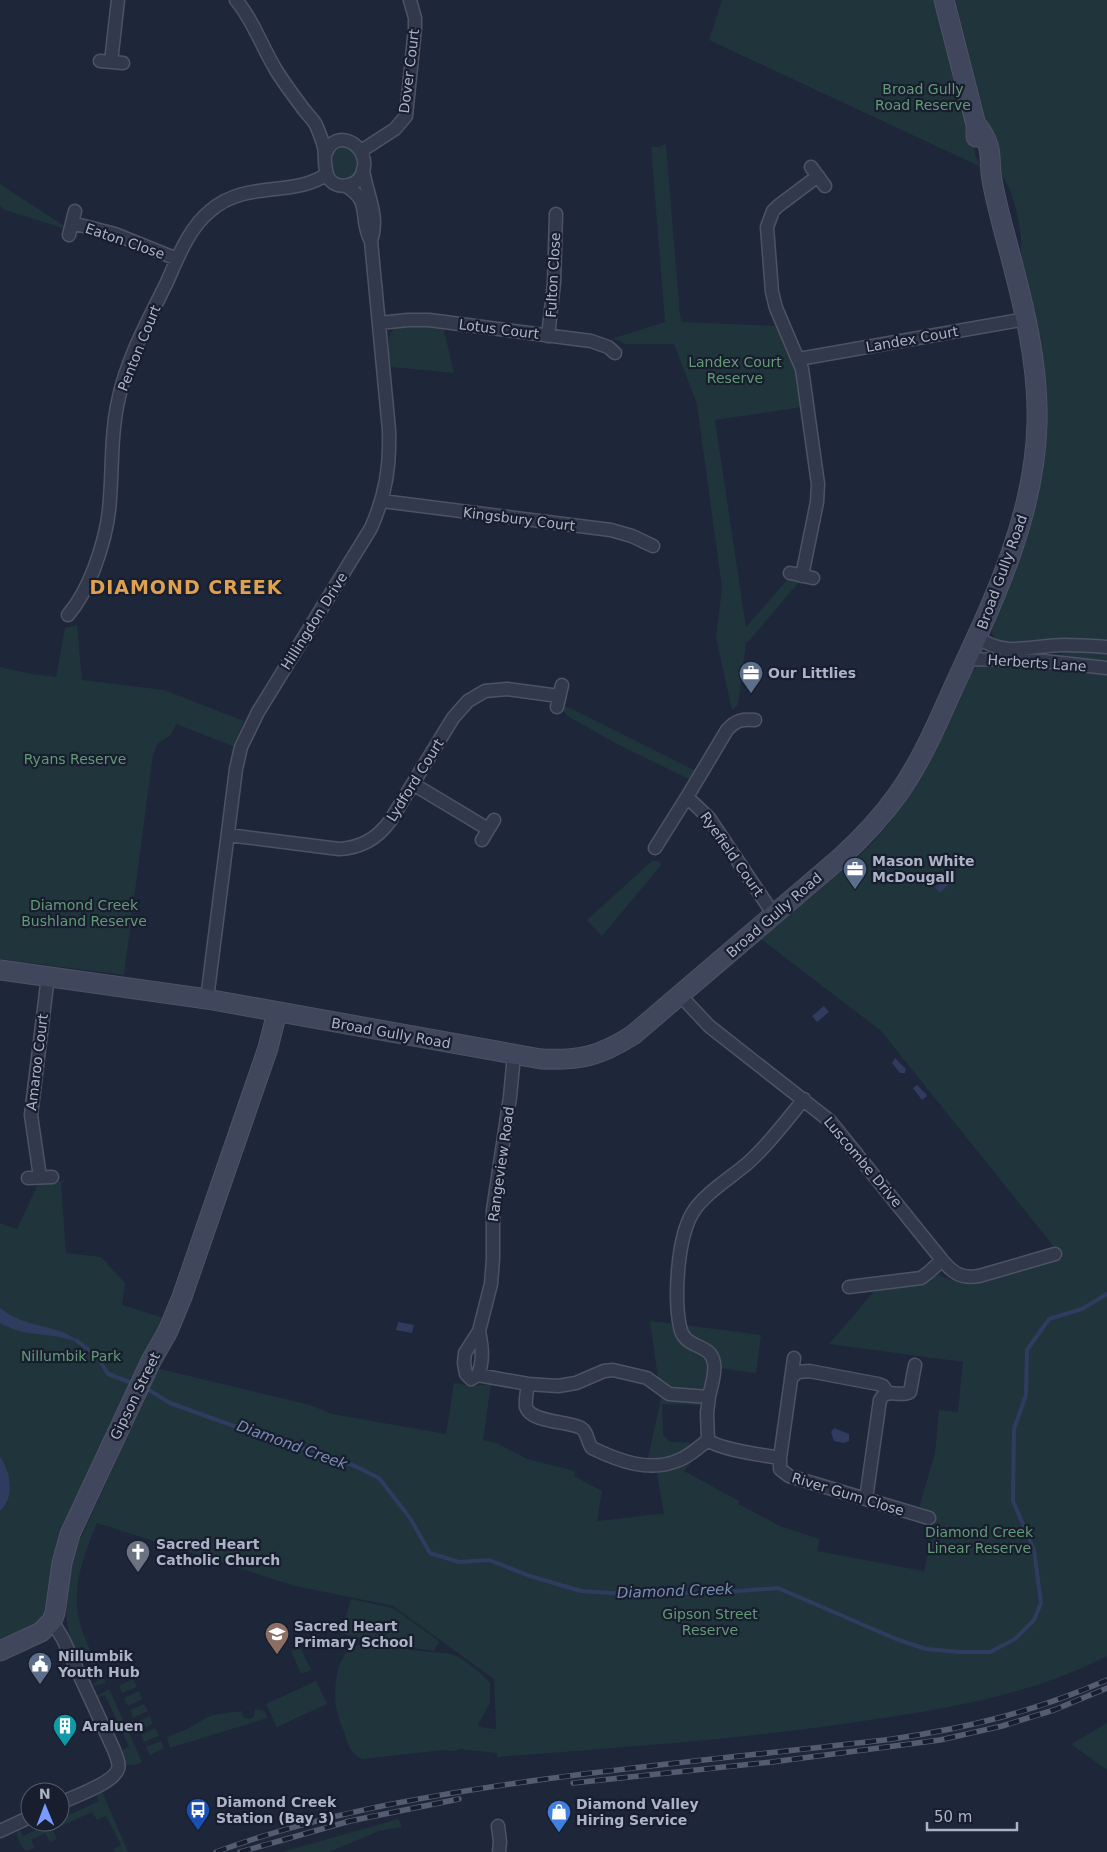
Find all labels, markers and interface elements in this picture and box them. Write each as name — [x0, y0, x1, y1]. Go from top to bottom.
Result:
street label: Dover Court — [396, 27, 422, 114]
park label: Broad Gully Road Reserve — [875, 81, 971, 113]
street label: Eaton Close — [83, 220, 167, 262]
street label: Fulton Close — [543, 232, 563, 318]
street label: Penton Court — [114, 302, 164, 393]
street label: Lotus Court — [458, 316, 541, 342]
street label: Landex Court — [864, 323, 960, 355]
park label: Landex Court Reserve — [688, 354, 782, 386]
street label: Kingsbury Court — [462, 504, 576, 534]
street label: Broad Gully Road — [974, 512, 1030, 632]
street label: Hillingdon Drive — [278, 569, 350, 673]
district label: DIAMOND CREEK — [89, 576, 283, 598]
street label: Herberts Lane — [987, 652, 1087, 674]
office icon: Our Littlies — [738, 660, 764, 694]
place label: Our Littlies — [768, 665, 856, 681]
street label: Lydford Court — [383, 735, 447, 824]
park label: Ryans Reserve — [24, 751, 126, 767]
street label: Ryefield Court — [697, 809, 767, 900]
place label: Mason White McDougall — [872, 853, 975, 885]
office icon: Mason White McDougall — [842, 856, 868, 890]
street label: Broad Gully Road — [723, 869, 825, 961]
park label: Diamond Creek Bushland Reserve — [21, 897, 147, 929]
street label: Amaroo Court — [23, 1012, 51, 1111]
street label: Broad Gully Road — [330, 1015, 452, 1051]
street label: Rangeview Road — [485, 1105, 517, 1223]
street label: Luscombe Drive — [821, 1114, 905, 1210]
park label: Nillumbik Park — [21, 1348, 122, 1364]
street label: Gipson Street — [107, 1349, 163, 1442]
water label: Diamond Creek — [234, 1417, 351, 1474]
street label: River Gum Close — [790, 1469, 906, 1519]
park label: Diamond Creek Linear Reserve — [925, 1524, 1034, 1556]
place label: Sacred Heart Catholic Church — [156, 1536, 280, 1568]
church icon: Sacred Heart Catholic Church — [125, 1539, 151, 1573]
water label: Diamond Creek — [617, 1580, 735, 1602]
park label: Gipson Street Reserve — [662, 1606, 758, 1638]
place label: Sacred Heart Primary School — [294, 1618, 413, 1650]
school or university icon: Sacred Heart Primary School — [264, 1621, 290, 1655]
place label: Nillumbik Youth Hub — [57, 1648, 140, 1680]
public building icon: Nillumbik Youth Hub — [27, 1651, 53, 1685]
building icon: Araluen — [52, 1713, 78, 1747]
place label: Araluen — [82, 1718, 143, 1734]
north arrow — [20, 1782, 70, 1832]
text: N — [39, 1786, 51, 1802]
place label: Diamond Creek Station (Bay 3) — [216, 1794, 337, 1826]
place label: Diamond Valley Hiring Service — [576, 1796, 699, 1828]
bus stop icon: Diamond Creek Station (Bay 3) — [185, 1797, 211, 1831]
shop icon: Diamond Valley Hiring Service — [546, 1799, 572, 1833]
scale bar — [927, 1800, 1017, 1832]
text: 50 m — [934, 1808, 972, 1826]

